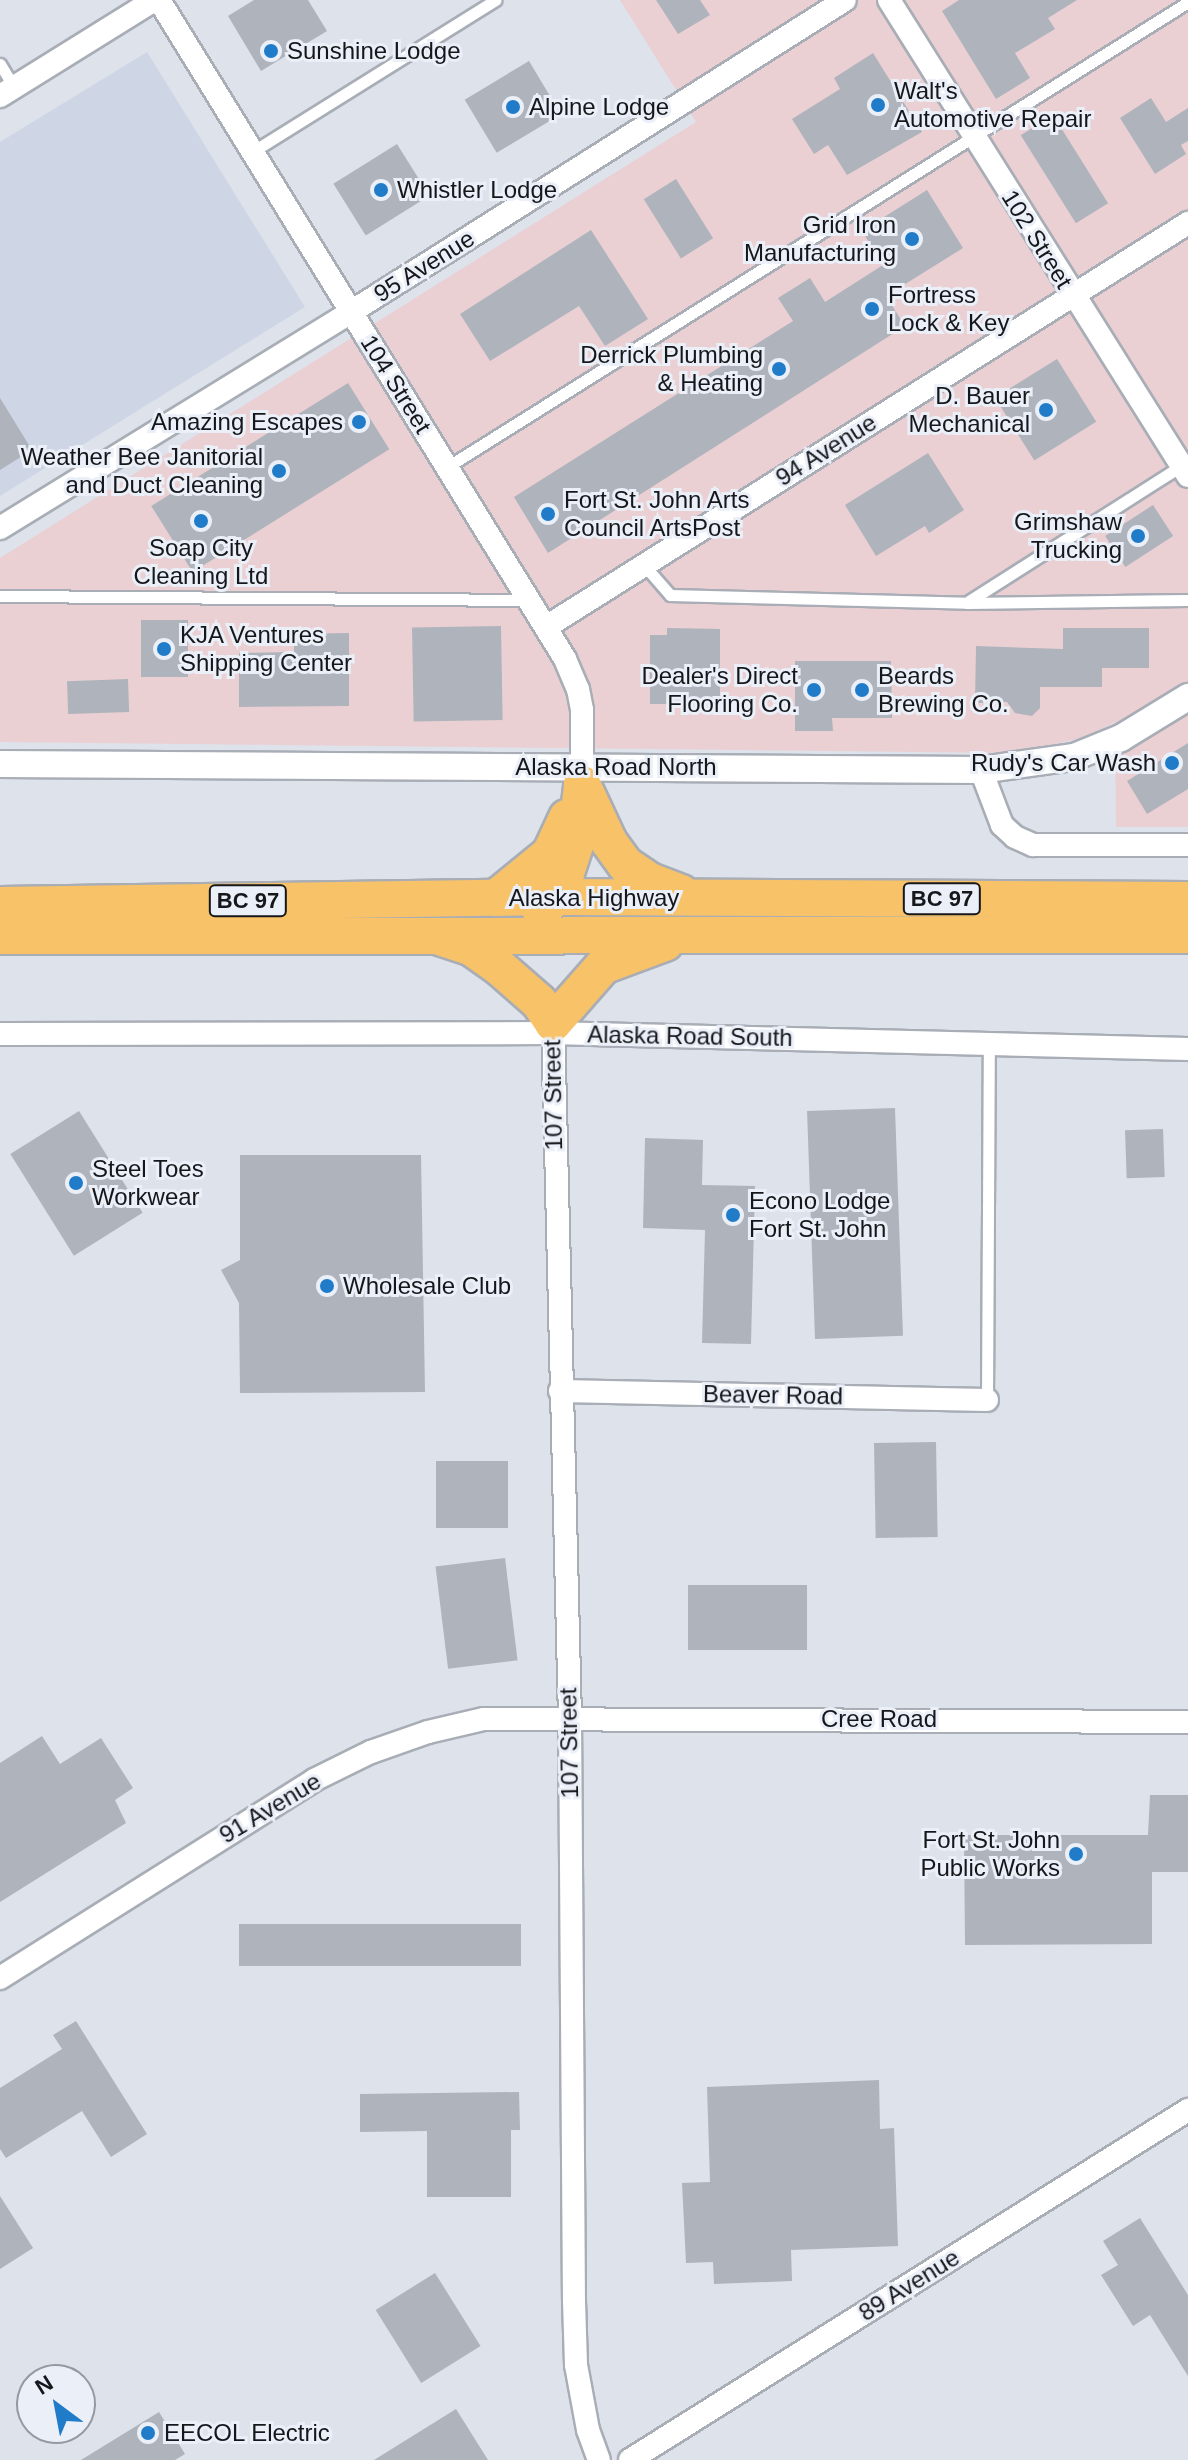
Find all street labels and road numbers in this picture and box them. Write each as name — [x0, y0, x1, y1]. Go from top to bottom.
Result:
street label: 102 Street — [995, 184, 1079, 294]
street label: 95 Avenue — [368, 223, 480, 309]
street label: 104 Street — [354, 329, 438, 439]
street label: 94 Avenue — [770, 407, 882, 493]
street label: Alaska Road North — [515, 753, 717, 781]
road number: BC 97 — [902, 881, 982, 917]
road number: BC 97 — [208, 883, 288, 919]
street label: Alaska Highway — [509, 884, 679, 912]
street label: Alaska Road South — [587, 1020, 793, 1052]
street label: 107 Street — [538, 1039, 568, 1151]
street label: Beaver Road — [703, 1379, 843, 1411]
street label: 107 Street — [554, 1687, 584, 1799]
street label: Cree Road — [821, 1705, 937, 1733]
street label: 91 Avenue — [214, 1766, 326, 1850]
street label: 89 Avenue — [853, 2242, 965, 2328]

